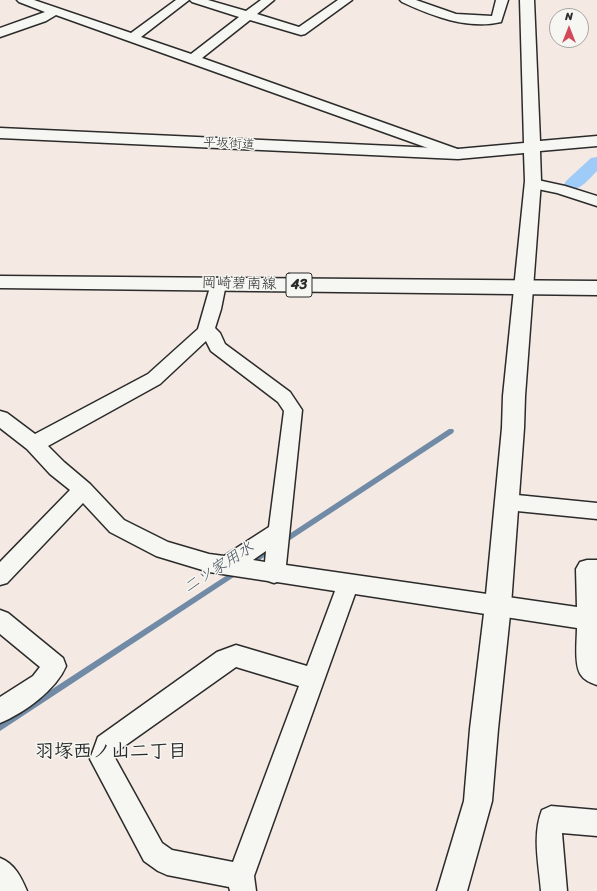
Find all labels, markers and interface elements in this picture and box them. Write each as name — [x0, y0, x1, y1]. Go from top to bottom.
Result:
text: N — [565, 7, 573, 26]
north arrow — [549, 8, 589, 48]
street label: 平坂街道 — [203, 135, 255, 153]
road number: 43 — [286, 273, 312, 297]
street label: 岡崎碧南線 — [201, 274, 277, 294]
water label: 二ツ家用水 — [180, 538, 258, 598]
district label: 羽塚西ノ山二丁目 — [35, 741, 187, 763]

